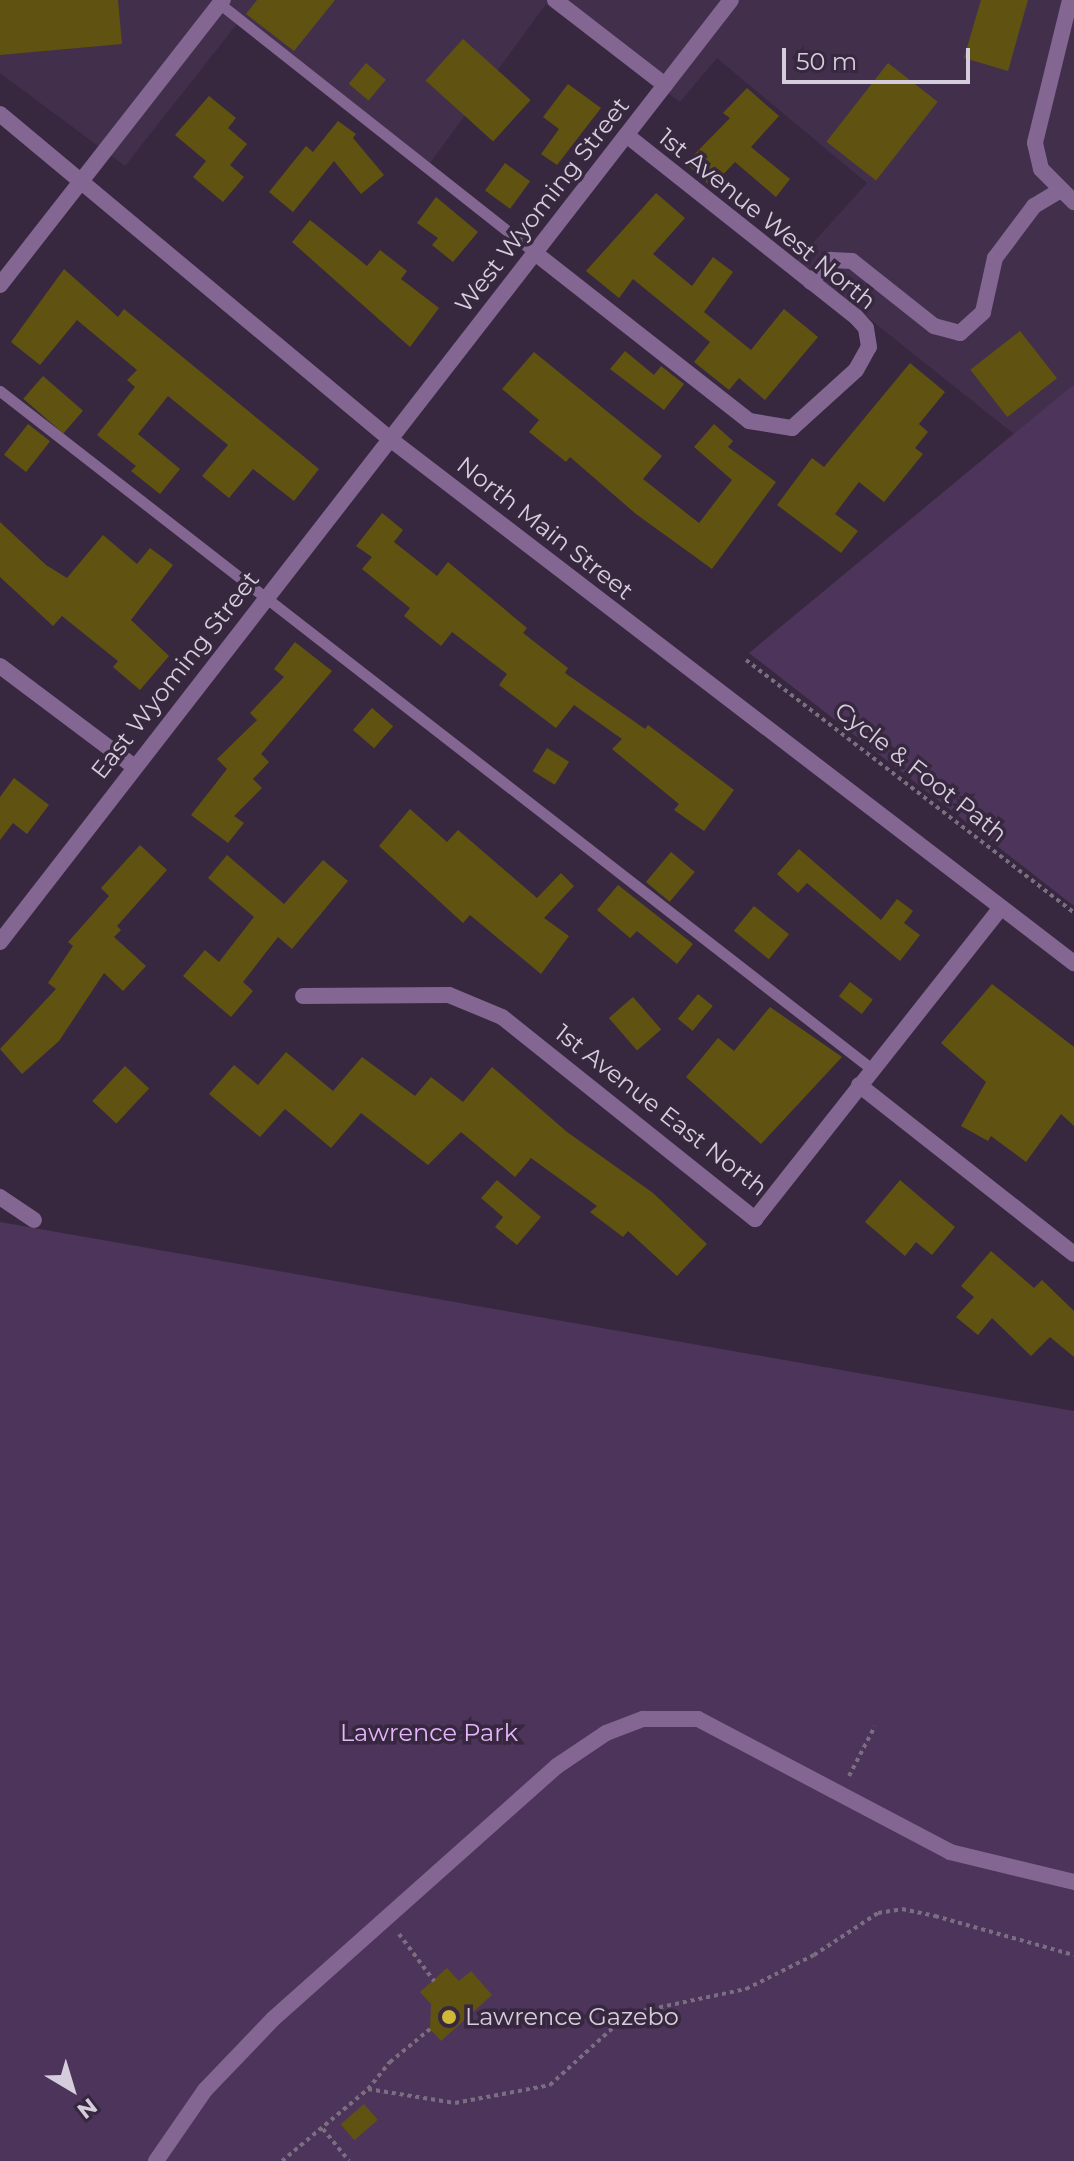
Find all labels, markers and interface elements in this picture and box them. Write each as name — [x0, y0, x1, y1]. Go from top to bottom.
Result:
scale bar — [786, 32, 974, 82]
text: 50 m — [796, 47, 857, 76]
street label: West Wyoming Street — [449, 92, 635, 318]
street label: 1st Avenue West North — [652, 122, 882, 316]
street label: North Main Street — [451, 450, 639, 606]
street label: East Wyoming Street — [85, 565, 265, 785]
street label: Cycle & Foot Path — [829, 696, 1013, 848]
street label: 1st Avenue East North — [549, 1018, 773, 1202]
park label: Lawrence Park — [340, 1719, 518, 1747]
place label: Lawrence Gazebo — [465, 2003, 679, 2031]
marker: Lawrence Gazebo — [440, 2008, 458, 2026]
north arrow — [32, 2049, 112, 2129]
text: N — [72, 2092, 102, 2124]

